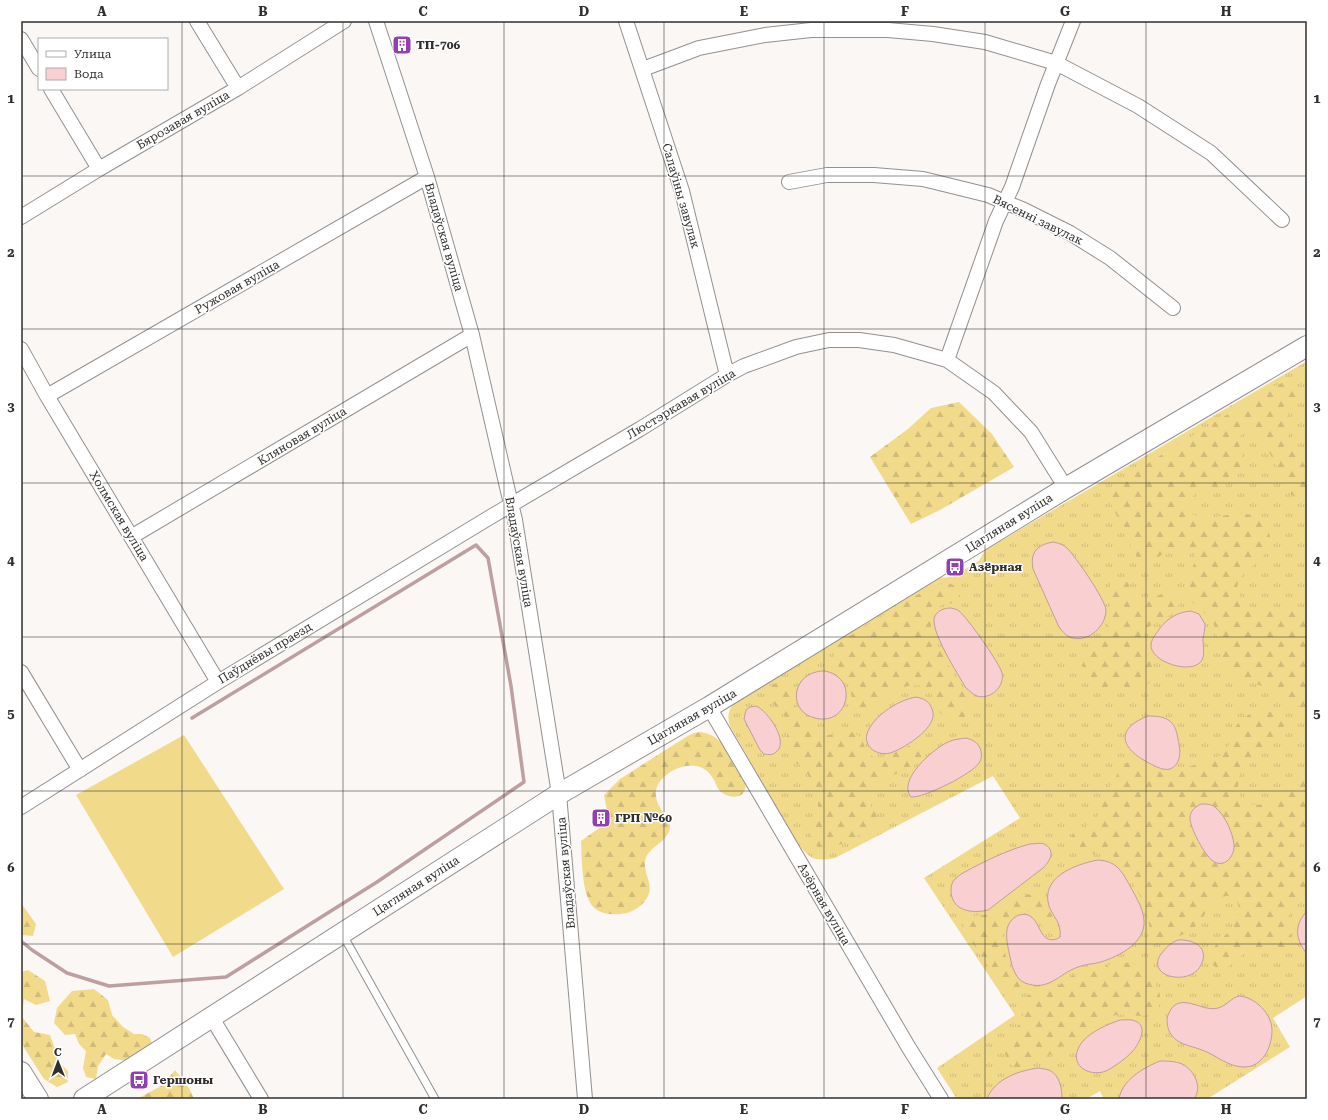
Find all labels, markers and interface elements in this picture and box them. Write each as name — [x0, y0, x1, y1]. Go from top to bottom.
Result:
text: A — [97, 4, 107, 19]
text: B — [258, 4, 268, 19]
text: C — [418, 4, 428, 19]
text: D — [579, 4, 589, 19]
text: E — [740, 4, 748, 19]
text: F — [901, 4, 909, 19]
text: G — [1060, 4, 1070, 19]
text: H — [1221, 4, 1232, 19]
building icon: ТП-706 — [391, 34, 413, 56]
legend — [38, 38, 168, 90]
place label: ТП-706 — [416, 38, 461, 52]
text: Улица — [74, 47, 112, 61]
text: Вода — [74, 67, 104, 81]
street label: Бярозавая вуліца — [134, 88, 232, 152]
text: 1 — [7, 91, 15, 106]
text: 1 — [1313, 91, 1321, 106]
street label: Салаўіны завулак — [659, 142, 703, 251]
street label: Владаўская вуліца — [422, 181, 466, 293]
street label: Вясенні завулак — [991, 192, 1086, 248]
text: 2 — [7, 245, 15, 260]
text: 2 — [1313, 245, 1321, 260]
street label: Ружовая вуліца — [192, 257, 282, 317]
street label: Люстэркавая вуліца — [624, 366, 738, 442]
text: 3 — [7, 399, 15, 414]
text: 3 — [1313, 399, 1321, 414]
street label: Кляновая вуліца — [255, 404, 349, 468]
street label: Холмская вуліца — [87, 468, 152, 564]
street label: Цагляная вуліца — [963, 490, 1056, 555]
street label: Владаўская вуліца — [502, 496, 536, 609]
text: 4 — [7, 553, 15, 568]
text: 4 — [1313, 553, 1321, 568]
bus stop icon: Азёрная — [944, 556, 966, 578]
place label: Азёрная — [969, 560, 1022, 574]
street label: Паўднёвы праезд — [216, 619, 315, 686]
street label: Цагляная вуліца — [645, 686, 739, 748]
text: 5 — [7, 706, 15, 721]
text: 5 — [1313, 706, 1321, 721]
building icon: ГРП №60 — [590, 807, 612, 829]
place label: ГРП №60 — [615, 811, 672, 825]
street label: Владаўская вуліца — [554, 816, 578, 930]
street label: Цагляная вуліца — [370, 853, 462, 919]
text: 6 — [7, 860, 15, 875]
street label: Азёрная вуліца — [795, 860, 853, 948]
text: 6 — [1313, 860, 1321, 875]
text: 7 — [7, 1014, 15, 1029]
text: 7 — [1313, 1014, 1321, 1029]
north arrow — [38, 1042, 78, 1082]
text: С — [54, 1046, 62, 1059]
bus stop icon: Гершоны — [128, 1069, 150, 1091]
place label: Гершоны — [153, 1073, 213, 1087]
text: A — [97, 1102, 107, 1117]
text: B — [258, 1102, 268, 1117]
text: C — [418, 1102, 428, 1117]
text: D — [579, 1102, 589, 1117]
text: E — [740, 1102, 748, 1117]
text: F — [901, 1102, 909, 1117]
text: G — [1060, 1102, 1070, 1117]
text: H — [1221, 1102, 1232, 1117]

